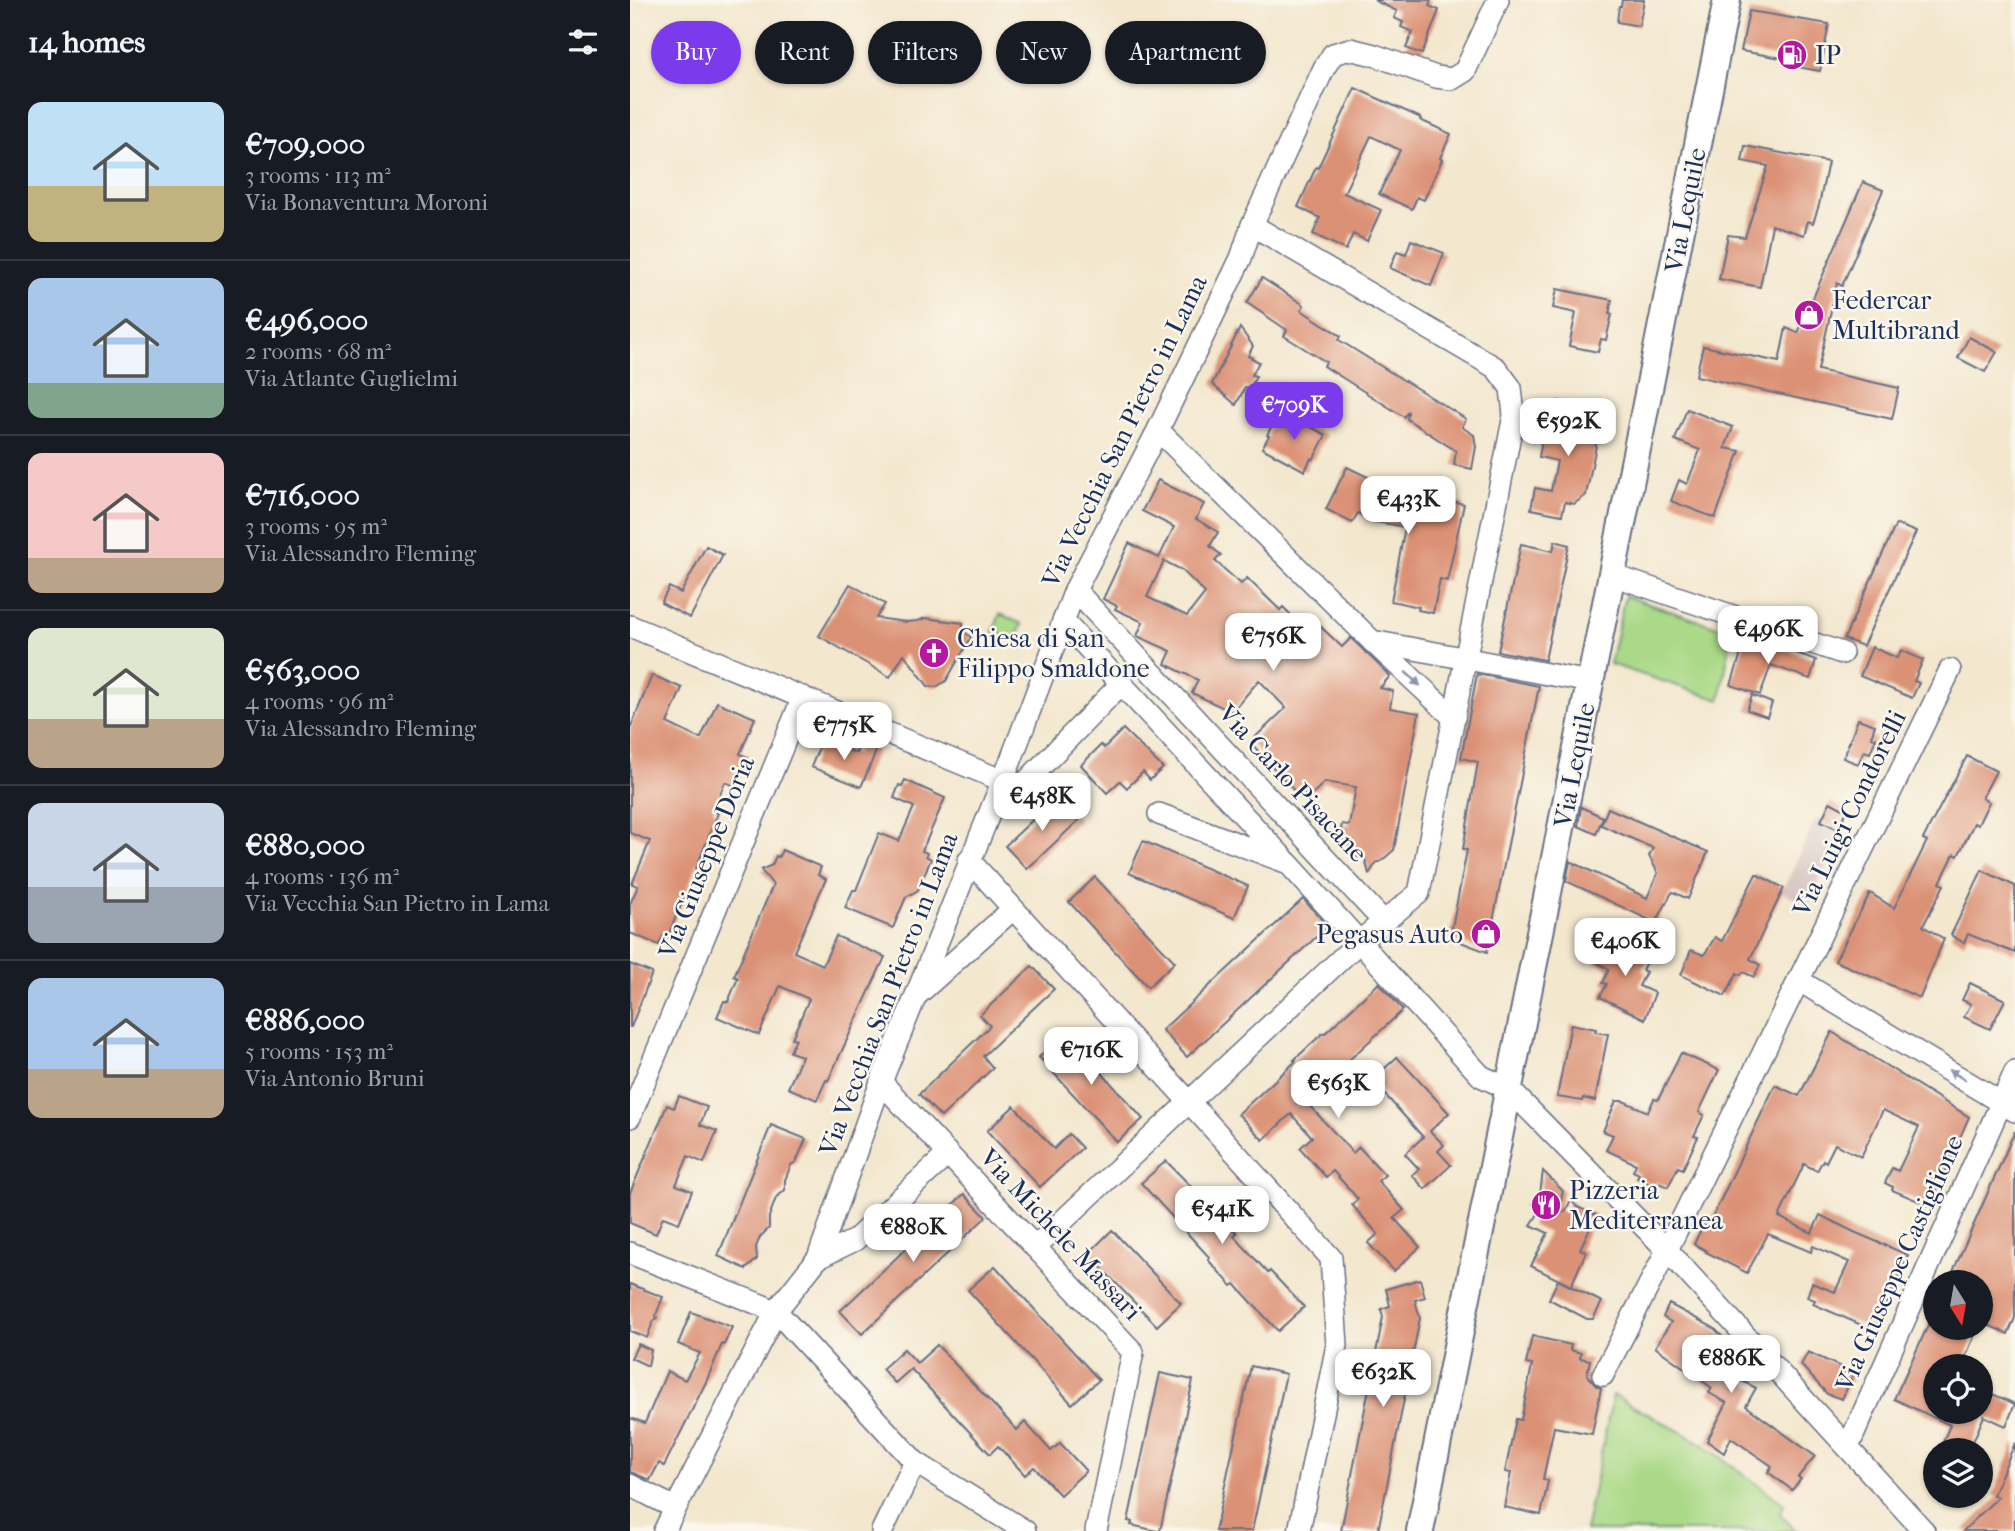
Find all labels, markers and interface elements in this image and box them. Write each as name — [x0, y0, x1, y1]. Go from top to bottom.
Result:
chip: Buy — [651, 21, 741, 84]
chip: Rent — [755, 21, 854, 84]
chip: Filters — [868, 21, 982, 84]
chip: New — [996, 21, 1091, 84]
chip: Apartment — [1105, 21, 1266, 84]
icon: filters — [564, 23, 602, 61]
text: 14 homes — [28, 25, 145, 60]
fuel station icon: IP — [1775, 38, 1809, 72]
place label: IP — [1815, 40, 1841, 71]
text: €709,000 — [245, 127, 365, 162]
icon: home — [84, 130, 168, 214]
street label: Via Lequile — [1658, 145, 1713, 276]
text: 3 rooms · 113 m² — [245, 162, 391, 189]
text: Via Bonaventura Moroni — [245, 189, 488, 216]
street label: Via Vecchia San Pietro in Lama — [1035, 269, 1214, 594]
place label: Federcar Multibrand — [1832, 285, 1961, 346]
shop icon: Federcar Multibrand — [1792, 298, 1826, 332]
text: €496,000 — [245, 303, 368, 338]
icon: home — [84, 306, 168, 390]
text: 2 rooms · 68 m² — [245, 338, 391, 365]
text: Via Atlante Guglielmi — [245, 365, 458, 392]
pin: €709K — [1245, 382, 1343, 442]
text: €709K — [1261, 391, 1327, 418]
pin: €592K — [1519, 398, 1617, 458]
text: €592K — [1536, 407, 1600, 434]
pin: €433K — [1359, 476, 1457, 536]
text: €716,000 — [245, 478, 360, 513]
icon: home — [84, 481, 168, 565]
text: €433K — [1377, 485, 1439, 512]
text: 3 rooms · 95 m² — [245, 513, 387, 540]
text: Via Alessandro Fleming — [245, 540, 476, 567]
pin: €496K — [1719, 606, 1817, 666]
pin: €756K — [1224, 614, 1322, 673]
text: €496K — [1734, 615, 1802, 642]
text: €756K — [1241, 622, 1305, 649]
place label: Chiesa di San Filippo Smaldone — [957, 623, 1150, 684]
church icon: Chiesa di San Filippo Smaldone — [917, 636, 951, 670]
text: €563,000 — [245, 653, 360, 688]
icon: home — [84, 656, 168, 740]
one-way arrow — [1404, 671, 1421, 687]
text: 4 rooms · 96 m² — [245, 688, 394, 715]
street label: Via Carlo Pisacane — [1211, 697, 1374, 869]
street label: Via Lequile — [1547, 700, 1602, 831]
pin: €775K — [795, 702, 893, 762]
street label: Via Luigi Condorelli — [1786, 705, 1913, 922]
text: €775K — [813, 711, 875, 738]
text: Via Alessandro Fleming — [245, 715, 476, 742]
street label: Via Giuseppe Doria — [651, 751, 762, 964]
pin: €458K — [993, 774, 1091, 833]
text: €458K — [1010, 782, 1074, 809]
street label: Via Vecchia San Pietro in Lama — [812, 827, 965, 1161]
text: €880,000 — [245, 828, 365, 863]
icon: home — [84, 831, 168, 915]
text: 4 rooms · 136 m² — [245, 863, 399, 890]
text: Via Vecchia San Pietro in Lama — [245, 890, 549, 917]
shop icon: Pegasus Auto — [1469, 917, 1503, 951]
pin: €406K — [1576, 918, 1674, 978]
place label: Pegasus Auto — [1316, 919, 1463, 950]
text: €406K — [1590, 927, 1660, 954]
text: €886,000 — [245, 1003, 365, 1038]
icon: home — [84, 1006, 168, 1090]
pin: €716K — [1042, 1028, 1140, 1087]
text: €716K — [1060, 1036, 1122, 1063]
text: 5 rooms · 153 m² — [245, 1038, 393, 1065]
pin: €563K — [1289, 1060, 1387, 1120]
text: Via Antonio Bruni — [245, 1065, 425, 1092]
text: €563K — [1307, 1069, 1369, 1096]
one-way arrow — [1947, 1069, 1966, 1082]
street label: Via Giuseppe Castiglione — [1829, 1130, 1970, 1397]
street label: Via Michele Massari — [972, 1141, 1148, 1327]
place label: Pizzeria Mediterranea — [1569, 1175, 1724, 1236]
pin: €541K — [1173, 1186, 1271, 1246]
restaurant icon: Pizzeria Mediterranea — [1529, 1188, 1563, 1222]
text: €541K — [1191, 1195, 1253, 1222]
pin: €880K — [864, 1204, 962, 1264]
text: €880K — [880, 1213, 946, 1240]
north arrow — [1923, 1270, 1993, 1340]
map controls — [1923, 1270, 1993, 1508]
pin: €886K — [1682, 1336, 1780, 1395]
text: €886K — [1698, 1344, 1764, 1371]
pin: €632K — [1334, 1350, 1432, 1409]
button: locate — [1923, 1354, 1993, 1424]
text: €632K — [1351, 1358, 1415, 1385]
button: layers — [1923, 1438, 1993, 1508]

